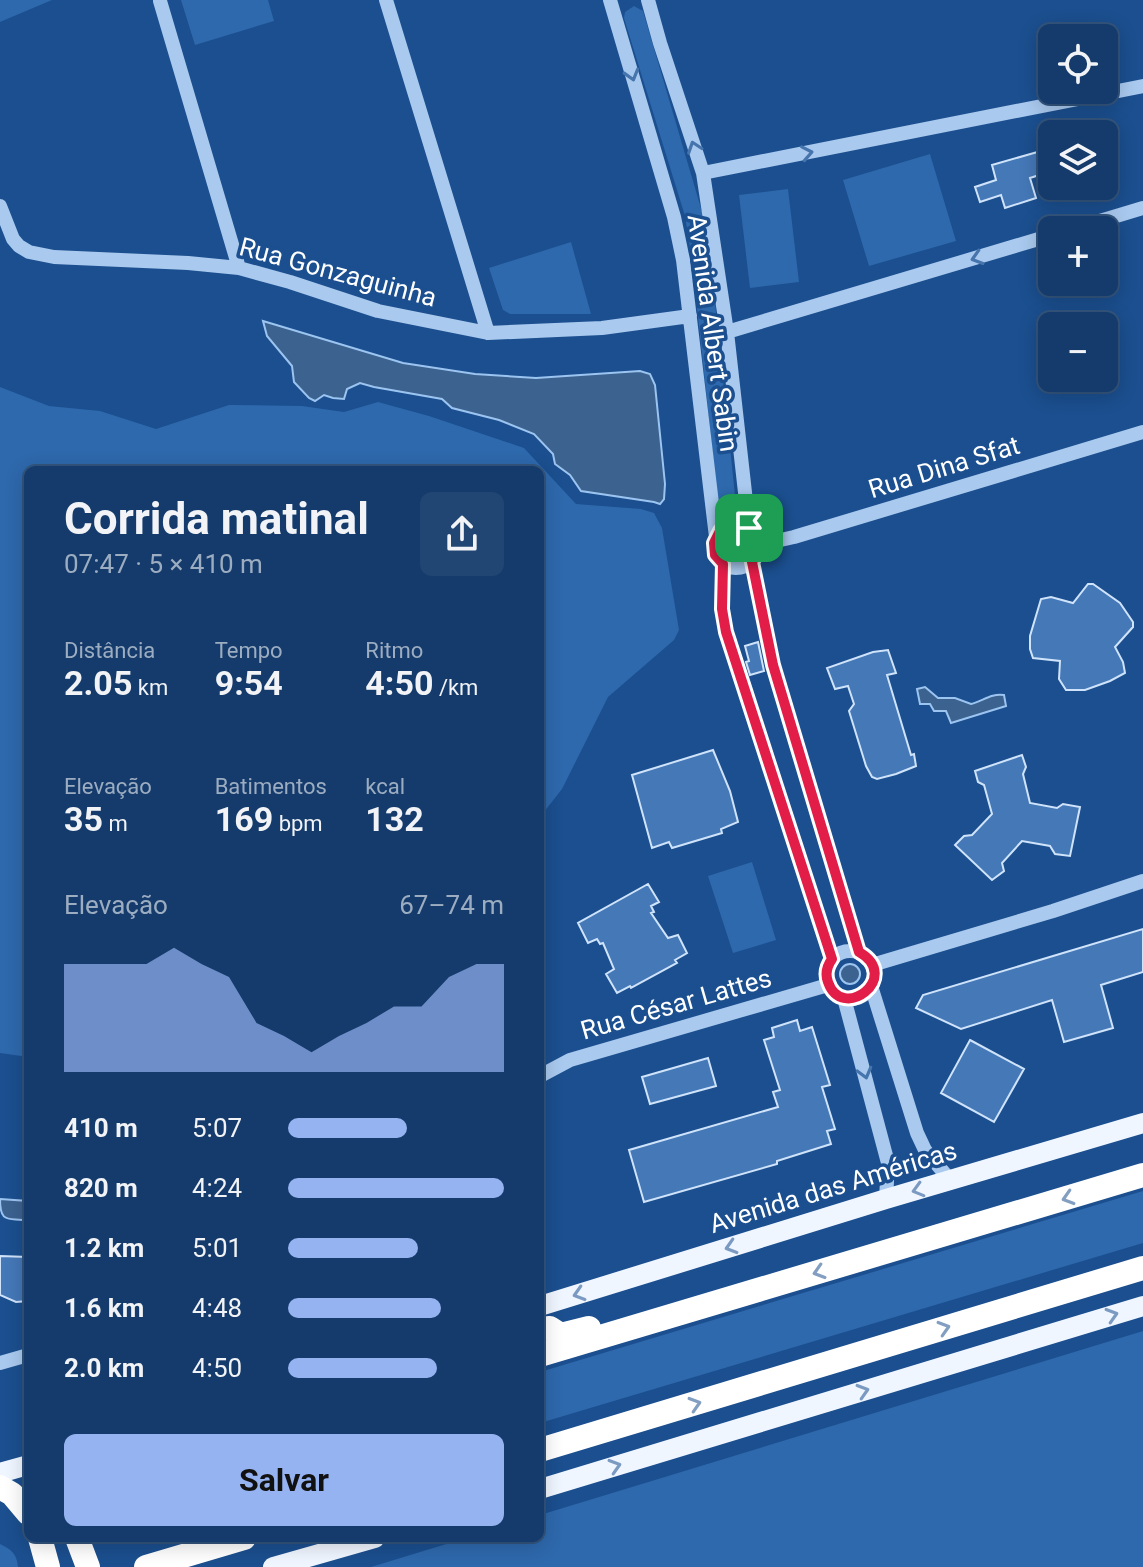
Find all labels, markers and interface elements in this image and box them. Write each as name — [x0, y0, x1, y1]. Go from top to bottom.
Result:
map controls — [1038, 24, 1118, 392]
button: locate — [1038, 24, 1118, 104]
one-way arrow — [623, 67, 639, 81]
button: layers — [1038, 120, 1118, 200]
one-way arrow — [688, 140, 704, 154]
one-way arrow — [801, 145, 814, 162]
street label: Avenida Albert Sabin — [681, 212, 745, 454]
button: + — [1038, 216, 1118, 296]
street label: Rua Gonzaguinha — [236, 231, 440, 313]
one-way arrow — [971, 249, 985, 265]
button: − — [1038, 312, 1118, 392]
street label: Rua Dina Sfat — [865, 430, 1023, 504]
button: share — [420, 492, 504, 576]
text: Corrida matinal — [64, 493, 369, 545]
pin — [715, 494, 783, 562]
icon: arrive — [727, 506, 771, 550]
text: 07:47 · 5 × 410 m — [64, 549, 263, 579]
text: Distância — [64, 638, 155, 663]
text: Tempo — [215, 638, 283, 663]
text: Ritmo — [365, 638, 423, 663]
text: 2.05 — [64, 663, 132, 703]
text: 9:54 — [215, 663, 283, 703]
text: 4:50 — [365, 663, 433, 703]
text: km — [132, 675, 168, 700]
text: /km — [433, 675, 478, 700]
text: Elevação — [64, 774, 152, 799]
text: Batimentos — [215, 774, 327, 799]
text: kcal — [365, 774, 405, 799]
text: 35 — [64, 799, 103, 839]
text: 169 — [215, 799, 273, 839]
text: 132 — [365, 799, 424, 839]
text: m — [103, 811, 128, 836]
text: bpm — [273, 811, 323, 836]
text: Elevação — [64, 890, 168, 920]
text: 67–74 m — [399, 890, 504, 920]
street label: Rua César Lattes — [577, 962, 775, 1046]
one-way arrow — [856, 1066, 872, 1080]
text: 410 m — [64, 1113, 138, 1143]
text: 5:07 — [192, 1113, 242, 1143]
street label: Avenida das Américas — [706, 1135, 960, 1239]
text: 820 m — [64, 1173, 138, 1203]
text: 4:24 — [192, 1173, 242, 1203]
one-way arrow — [912, 1180, 926, 1197]
one-way arrow — [1062, 1188, 1076, 1204]
text: 1.2 km — [64, 1233, 144, 1263]
text: 5:01 — [192, 1233, 242, 1263]
one-way arrow — [725, 1237, 739, 1253]
one-way arrow — [813, 1263, 827, 1279]
one-way arrow — [573, 1284, 587, 1300]
text: 1.6 km — [64, 1293, 144, 1323]
text: 4:48 — [192, 1293, 242, 1323]
one-way arrow — [1105, 1308, 1119, 1324]
one-way arrow — [937, 1321, 950, 1337]
text: 2.0 km — [64, 1353, 144, 1383]
text: 4:50 — [192, 1353, 242, 1383]
one-way arrow — [856, 1384, 870, 1400]
one-way arrow — [688, 1397, 702, 1413]
button: Salvar — [64, 1434, 504, 1526]
one-way arrow — [607, 1459, 621, 1475]

